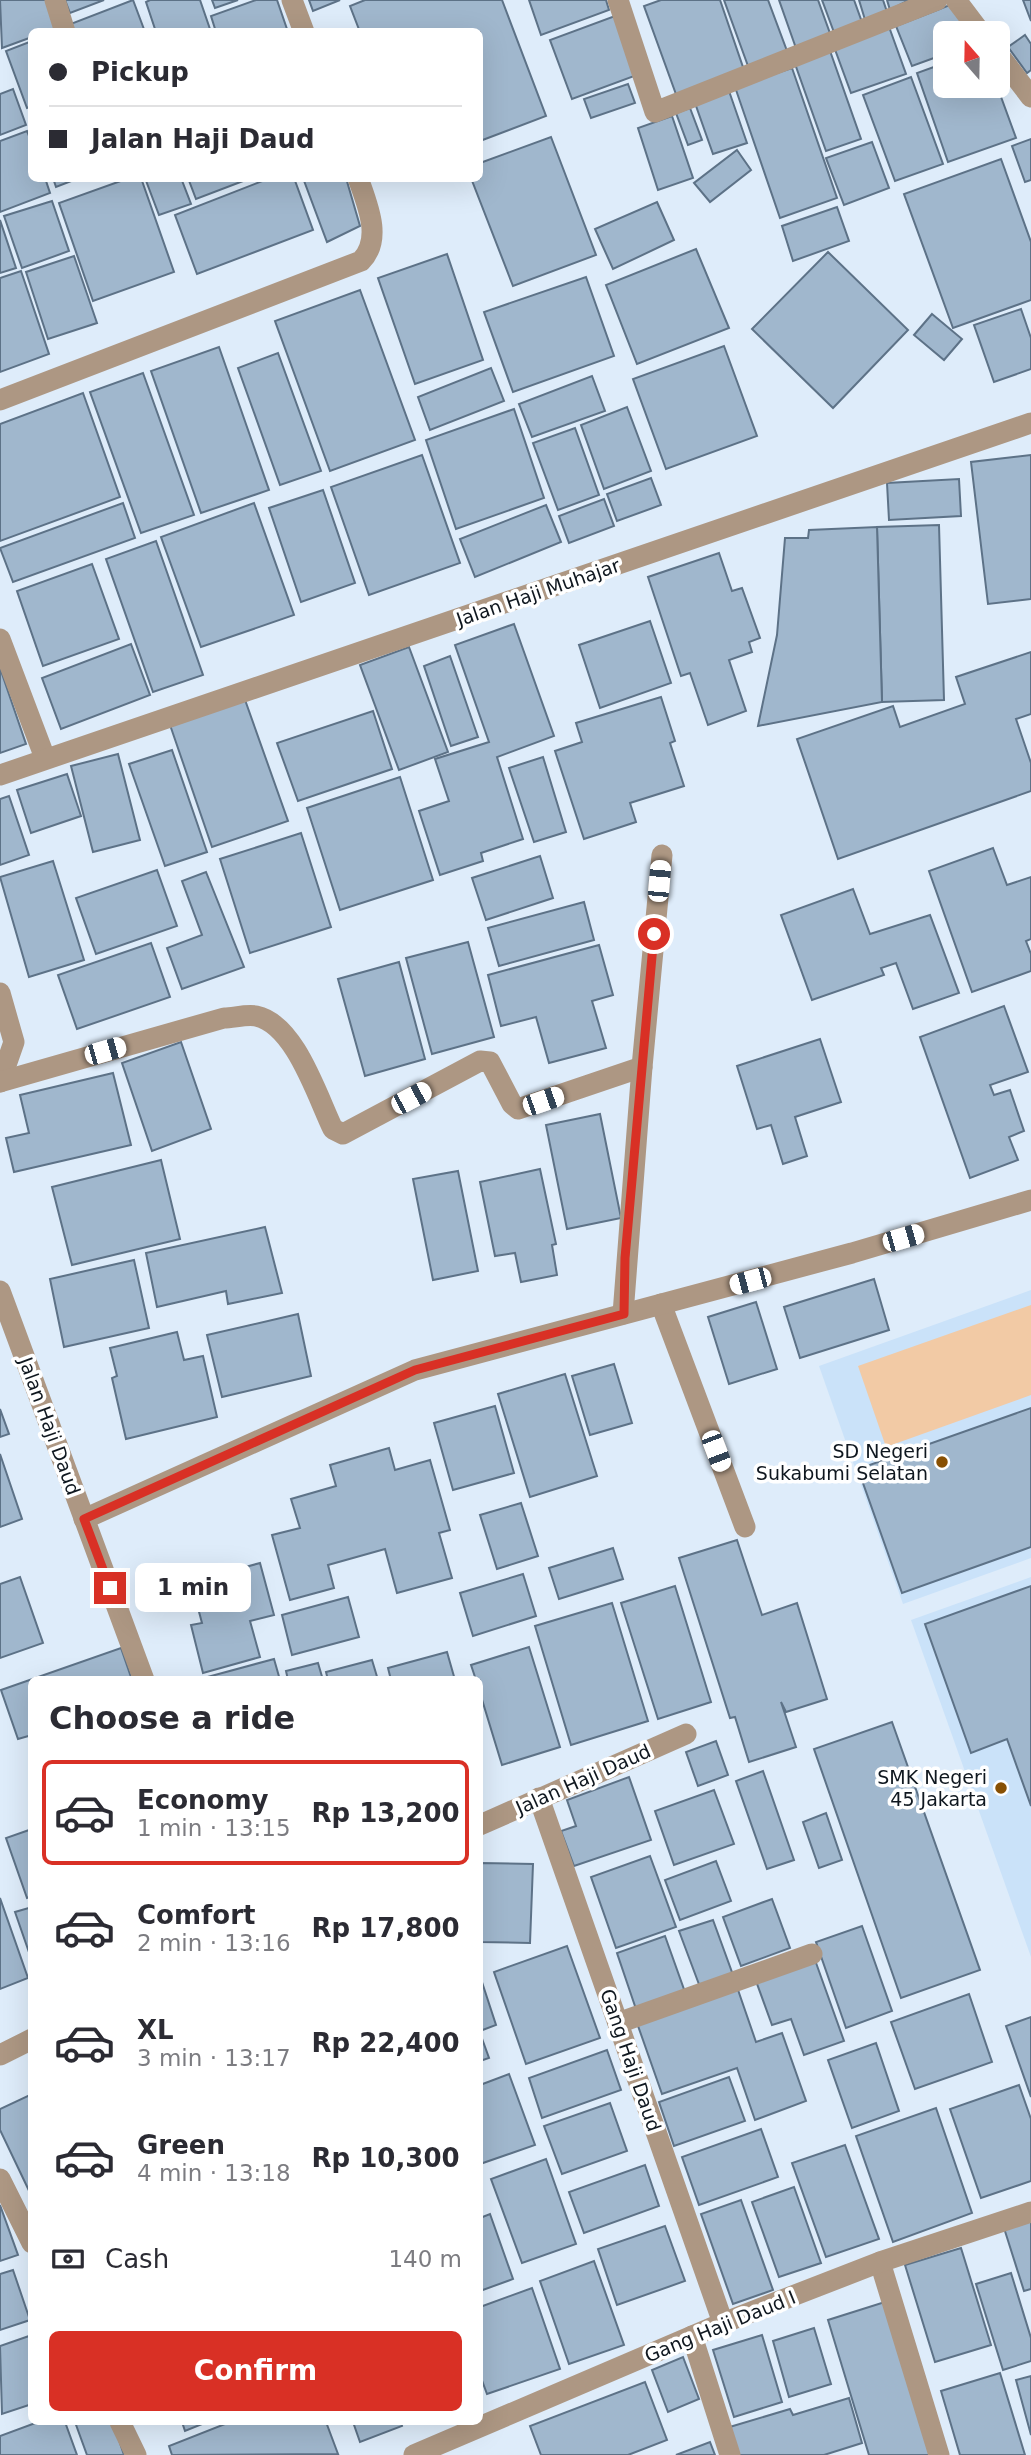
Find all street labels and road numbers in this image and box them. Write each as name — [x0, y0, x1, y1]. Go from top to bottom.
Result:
street label: Jalan Haji Muhajar — [452, 554, 623, 631]
street label: Jalan Haji Daud — [14, 1353, 85, 1498]
street label: Jalan Haji Daud — [511, 1739, 654, 1819]
street label: Gang Haji Daud — [596, 1986, 666, 2134]
street label: Gang Haji Daud I — [641, 2286, 799, 2366]

